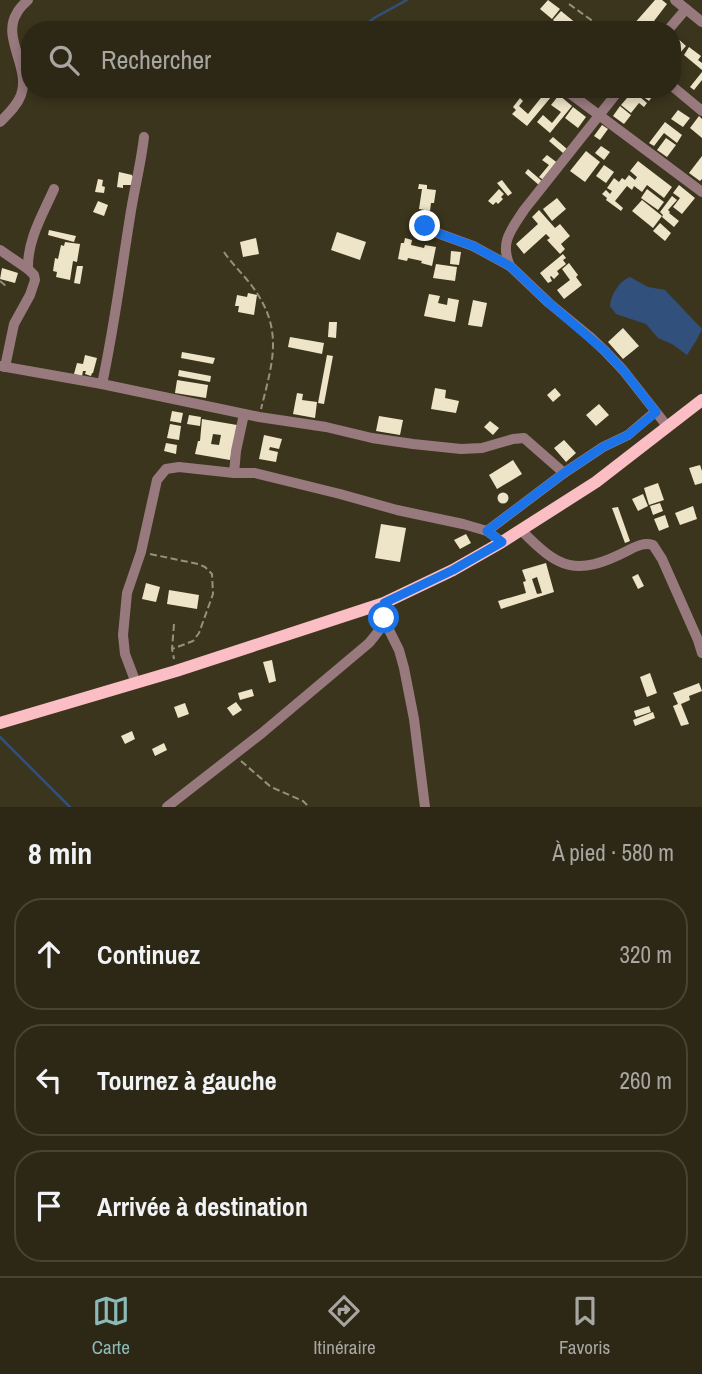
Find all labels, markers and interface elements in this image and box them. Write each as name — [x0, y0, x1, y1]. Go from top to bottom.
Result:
search box — [21, 21, 681, 98]
icon: search — [45, 41, 83, 79]
text: Rechercher — [101, 42, 211, 77]
route end — [409, 210, 440, 241]
route start — [368, 602, 399, 633]
text: 8 min — [28, 833, 92, 873]
text: À pied · 580 m — [552, 837, 674, 868]
icon: ahead — [30, 935, 68, 973]
text: Continuez — [97, 937, 200, 972]
text: 320 m — [620, 939, 672, 970]
icon: left — [30, 1061, 68, 1099]
text: Tournez à gauche — [97, 1063, 277, 1098]
text: 260 m — [620, 1065, 672, 1096]
icon: arrive — [30, 1187, 68, 1225]
text: Arrivée à destination — [97, 1189, 308, 1224]
tab: Carte — [92, 1292, 130, 1360]
tab: Itinéraire — [313, 1292, 376, 1360]
tab: Favoris — [559, 1292, 610, 1360]

